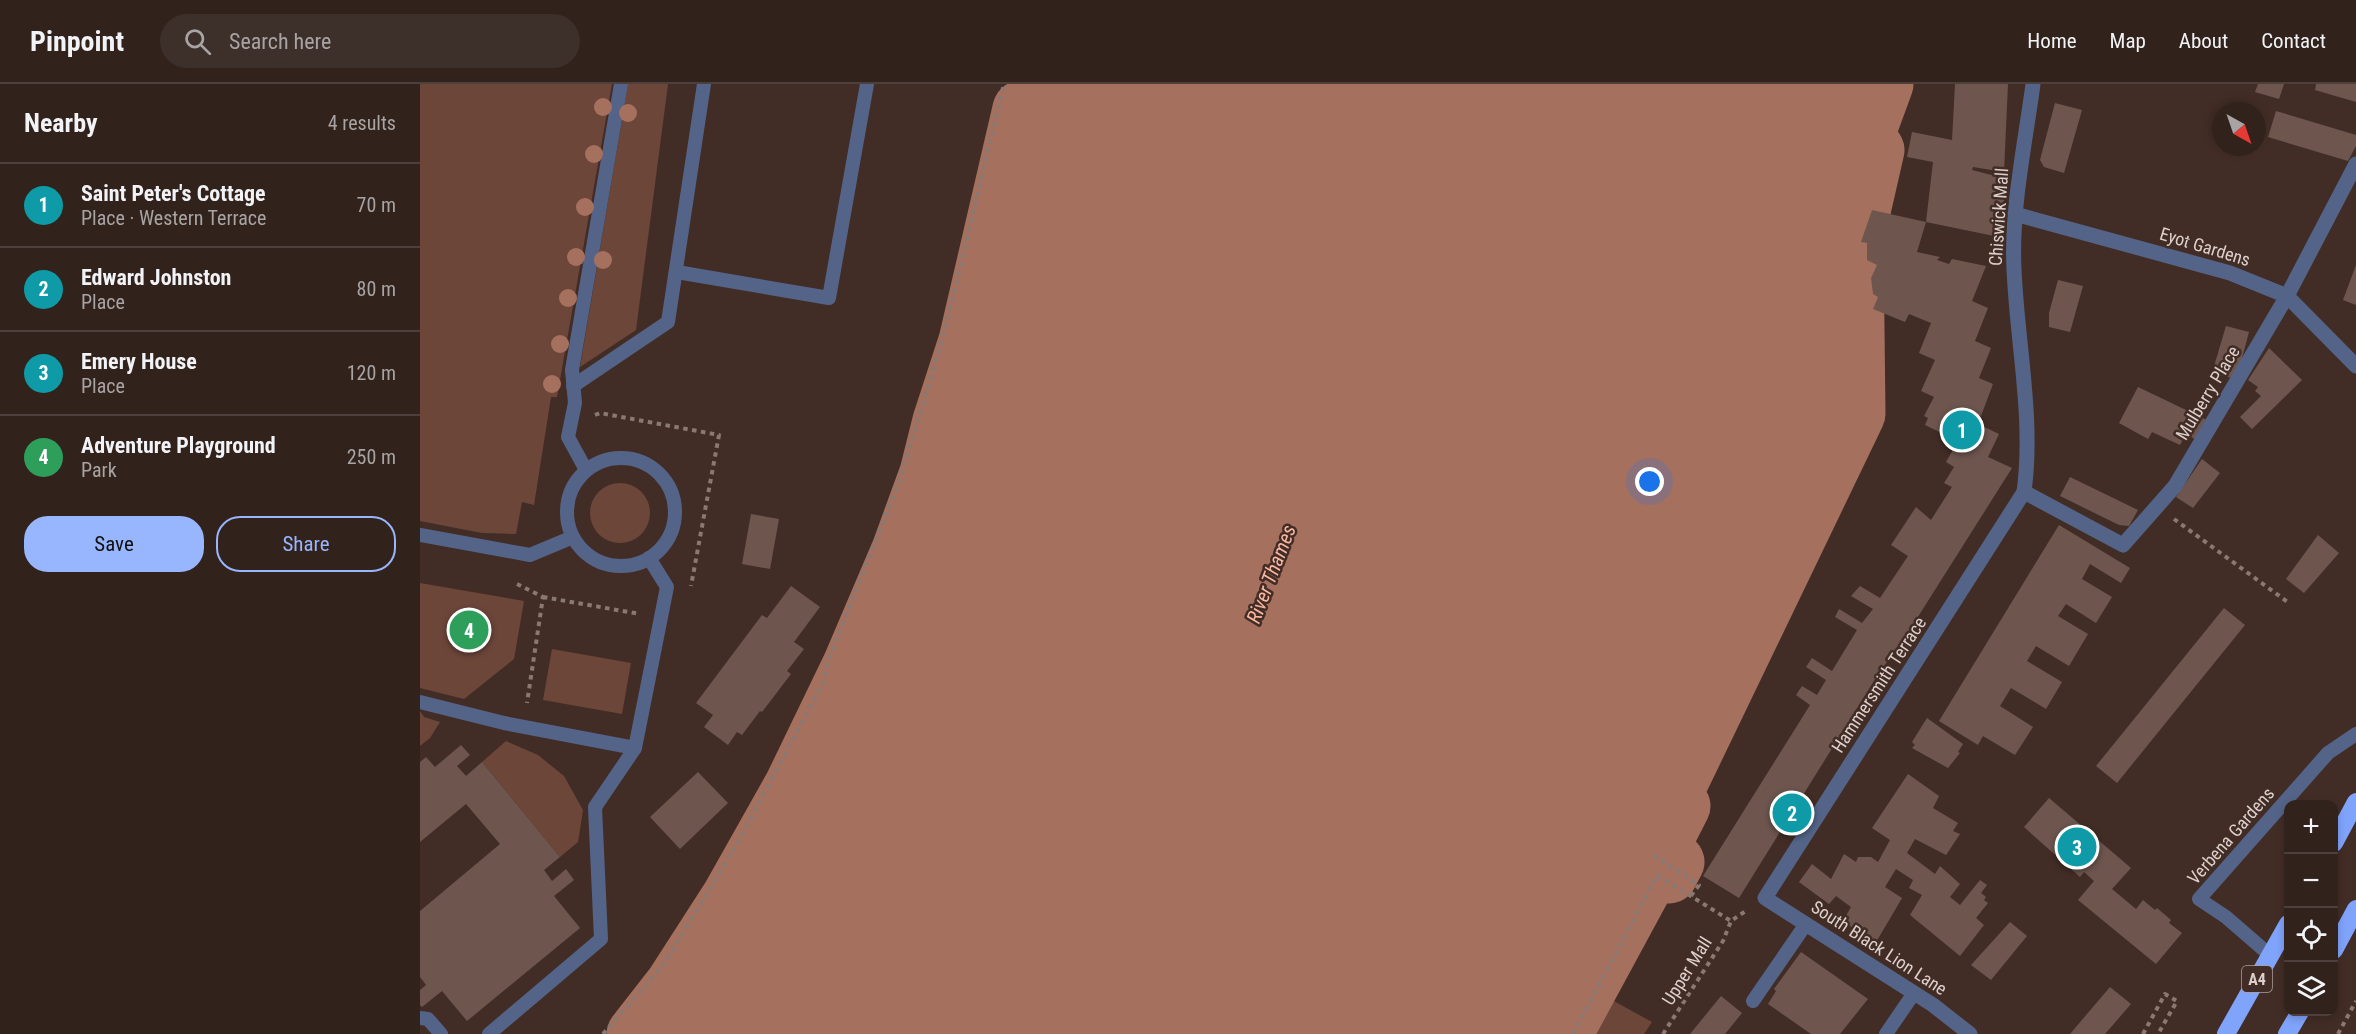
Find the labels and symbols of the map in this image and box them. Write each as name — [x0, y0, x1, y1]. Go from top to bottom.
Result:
north arrow — [2212, 102, 2266, 156]
street label: Chiswick Mall — [1985, 167, 2012, 267]
street label: Eyot Gardens — [2157, 223, 2253, 270]
street label: Mulberry Place — [2171, 342, 2244, 444]
pin: 1 — [1942, 408, 1982, 452]
your location — [1635, 467, 1664, 496]
water label: River Thames — [1241, 521, 1301, 627]
pin: 4 — [449, 608, 488, 652]
street label: Hammersmith Terrace — [1827, 613, 1930, 756]
street label: Verbena Gardens — [2183, 783, 2278, 888]
pin: 2 — [1772, 790, 1812, 836]
pin: 3 — [2058, 824, 2096, 870]
street label: South Black Lion Lane — [1808, 896, 1951, 999]
street label: Upper Mall — [1657, 933, 1716, 1009]
road number: A4 — [2242, 966, 2272, 992]

